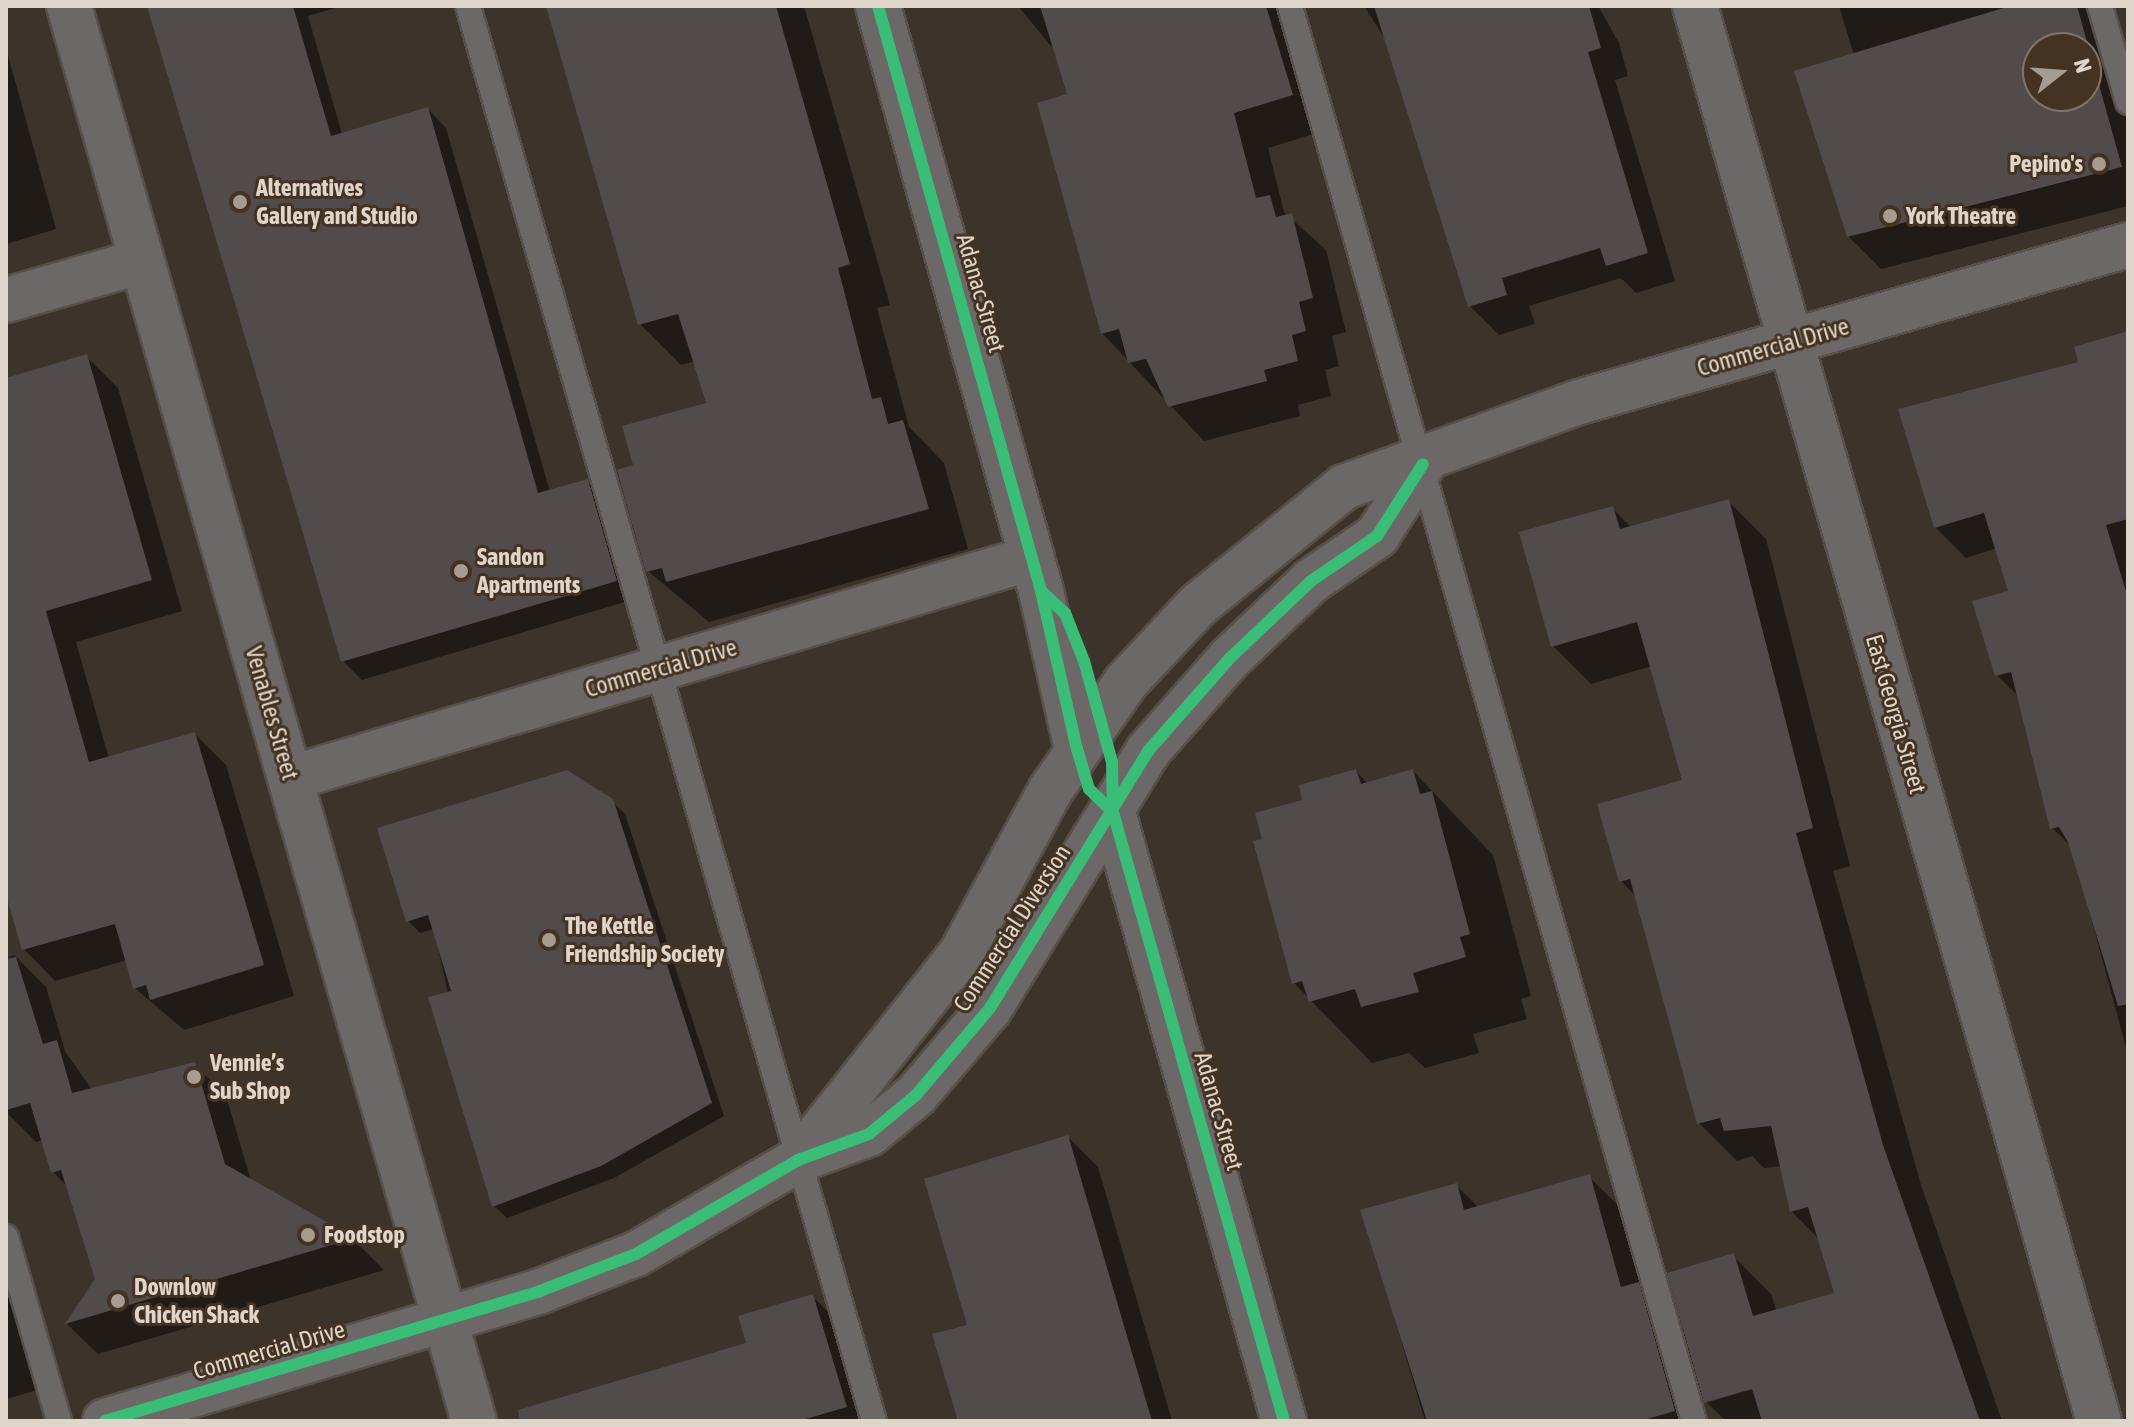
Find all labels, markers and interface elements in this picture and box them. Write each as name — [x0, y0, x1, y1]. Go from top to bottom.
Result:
north arrow — [2022, 32, 2102, 112]
text: N — [2069, 56, 2097, 76]
place label: Pepino's — [2009, 150, 2083, 178]
marker: Pepino's — [2090, 155, 2108, 173]
place label: Alternatives Gallery and Studio — [256, 174, 418, 230]
marker: Alternatives Gallery and Studio — [231, 193, 249, 211]
place label: York Theatre — [1906, 202, 2016, 230]
marker: York Theatre — [1881, 207, 1899, 225]
street label: Adanac Street — [950, 230, 1012, 356]
street label: Commercial Drive — [1694, 312, 1852, 382]
place label: Sandon Apartments — [477, 543, 580, 599]
marker: Sandon Apartments — [452, 562, 470, 580]
street label: East Georgia Street — [1860, 631, 1932, 797]
street label: Commercial Drive — [582, 633, 740, 703]
street label: Venables Street — [239, 643, 305, 783]
street label: Commercial Diversion — [947, 839, 1077, 1017]
place label: The Kettle Friendship Society — [565, 912, 724, 968]
marker: The Kettle Friendship Society — [540, 931, 558, 949]
street label: Adanac Street — [1188, 1048, 1250, 1174]
place label: Vennie’s Sub Shop — [210, 1049, 291, 1105]
marker: Vennie’s Sub Shop — [185, 1068, 203, 1086]
place label: Foodstop — [324, 1221, 405, 1249]
marker: Foodstop — [299, 1226, 317, 1244]
place label: Downlow Chicken Shack — [134, 1273, 259, 1329]
marker: Downlow Chicken Shack — [109, 1292, 127, 1310]
street label: Commercial Drive — [190, 1315, 348, 1385]

